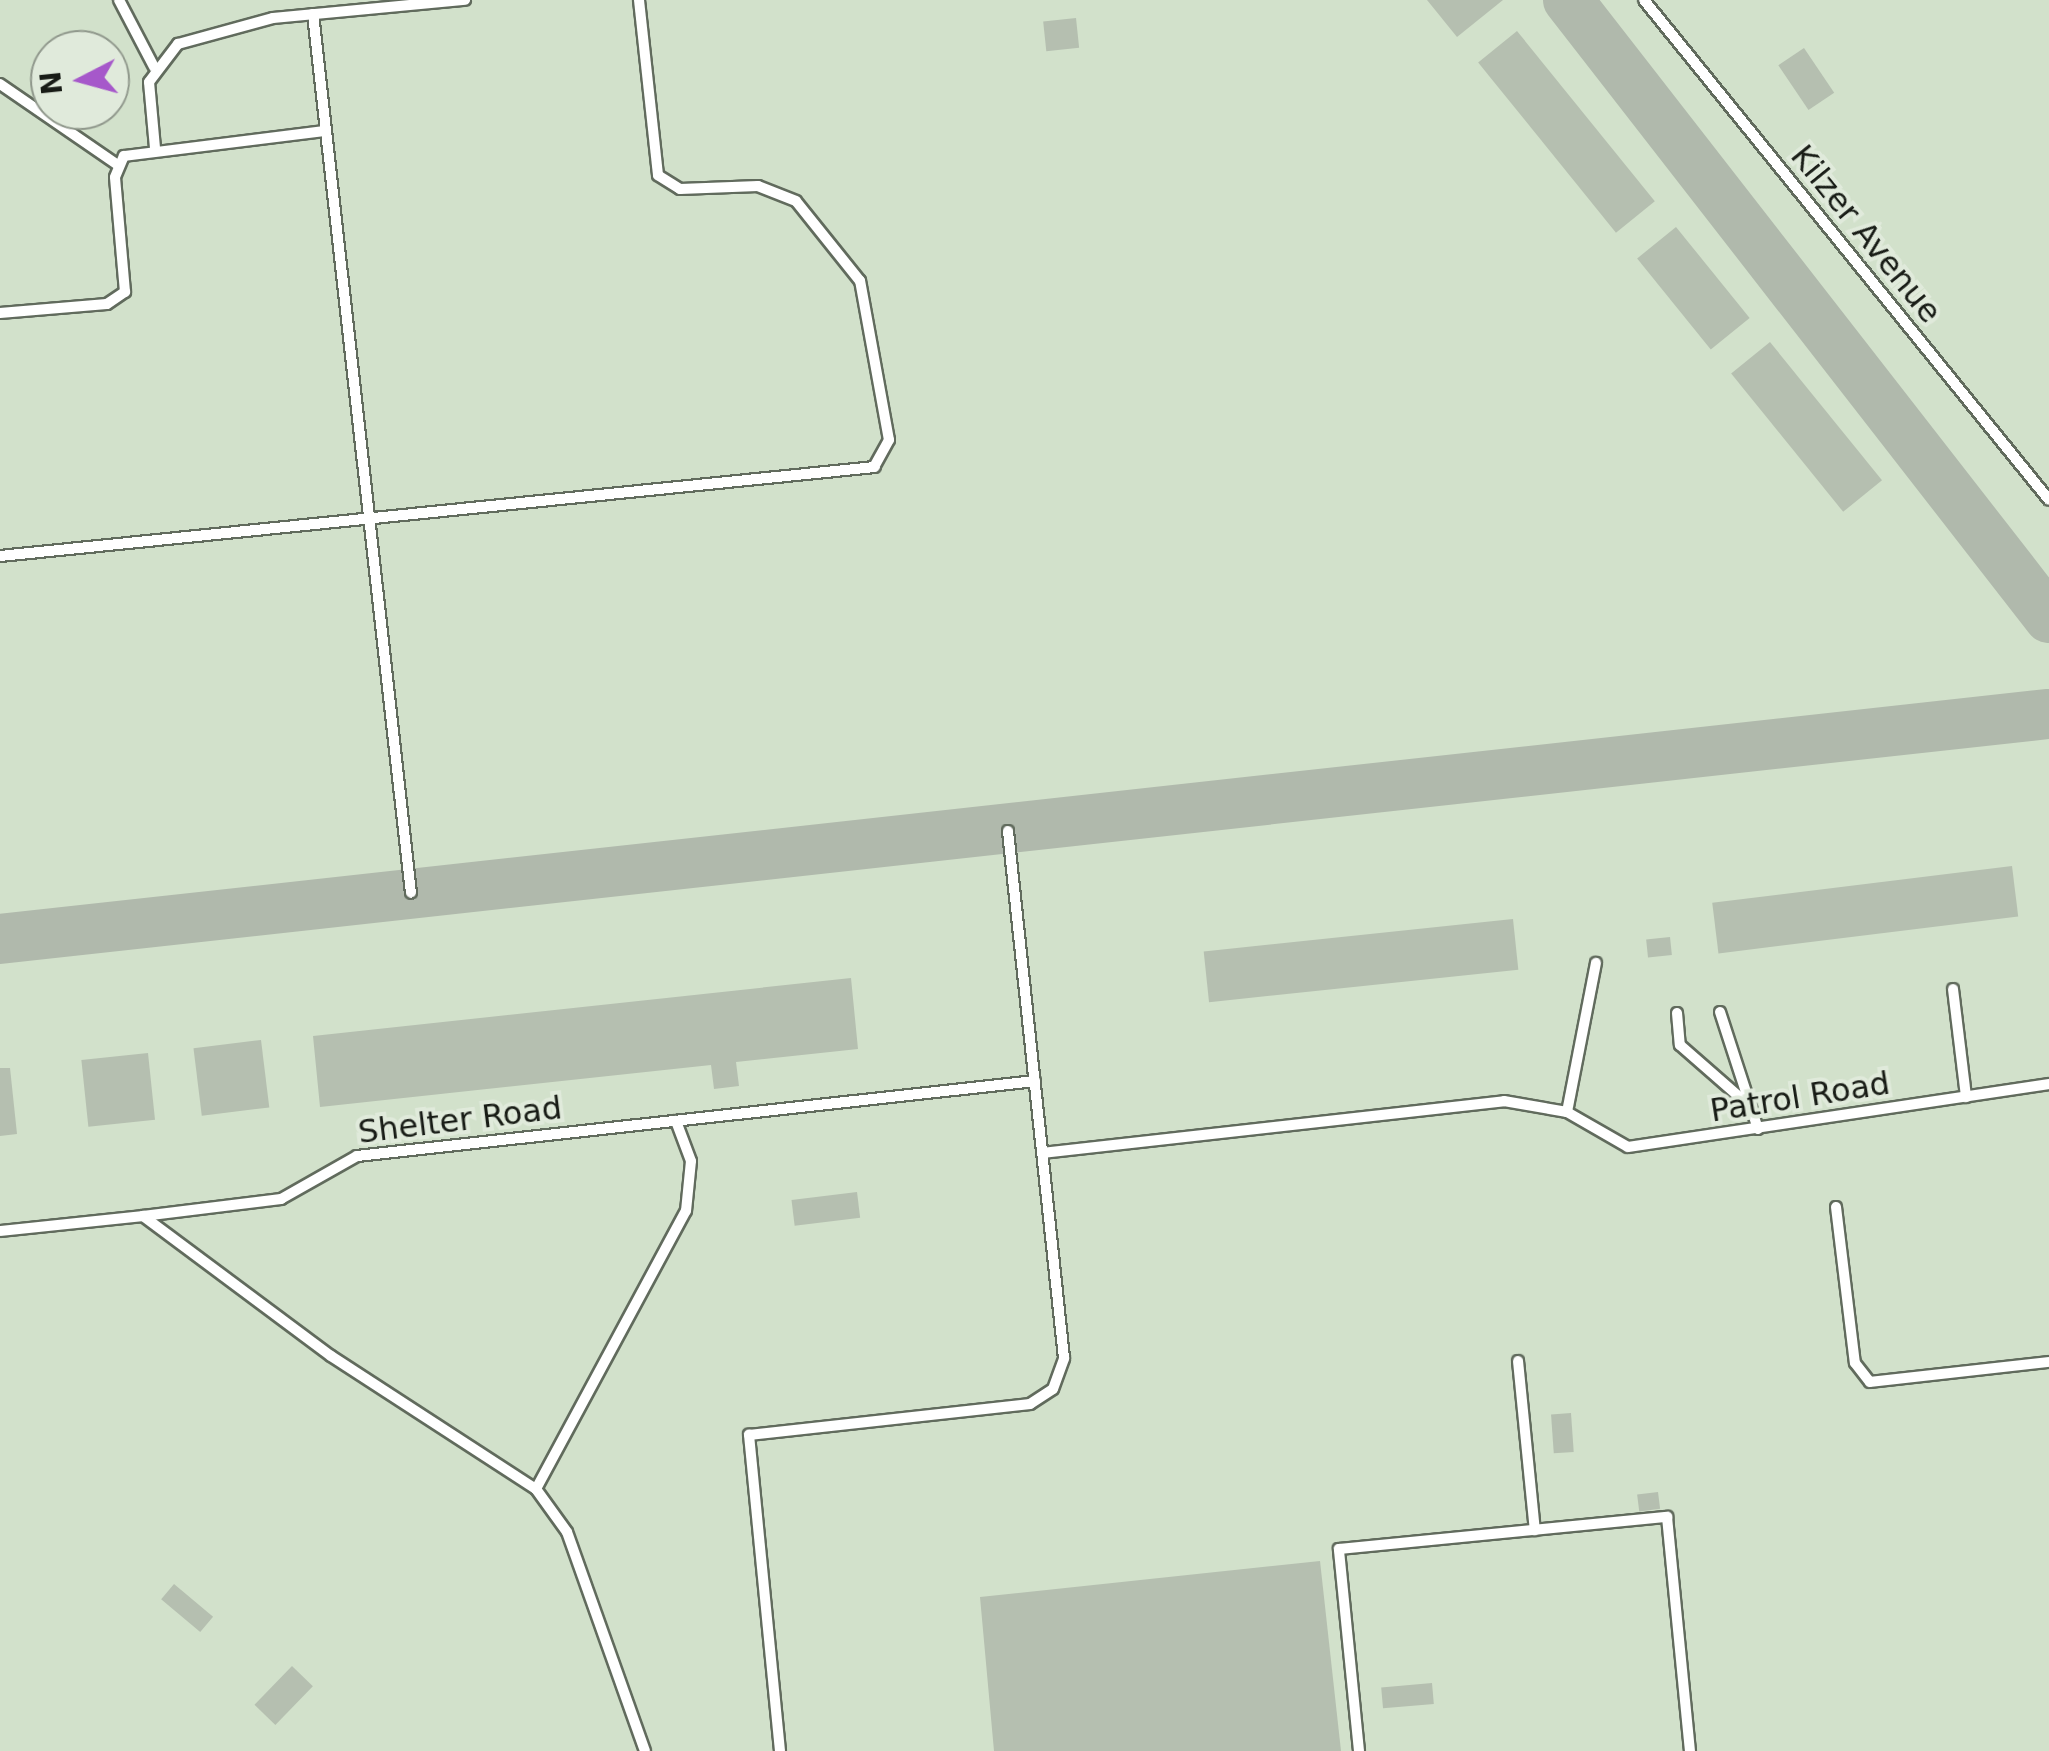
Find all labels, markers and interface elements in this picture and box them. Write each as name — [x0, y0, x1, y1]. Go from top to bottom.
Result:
north arrow — [30, 30, 130, 130]
text: N — [34, 70, 69, 96]
street label: Kilzer Avenue — [1783, 137, 1949, 331]
street label: Patrol Road — [1707, 1064, 1893, 1130]
street label: Shelter Road — [356, 1088, 564, 1152]

